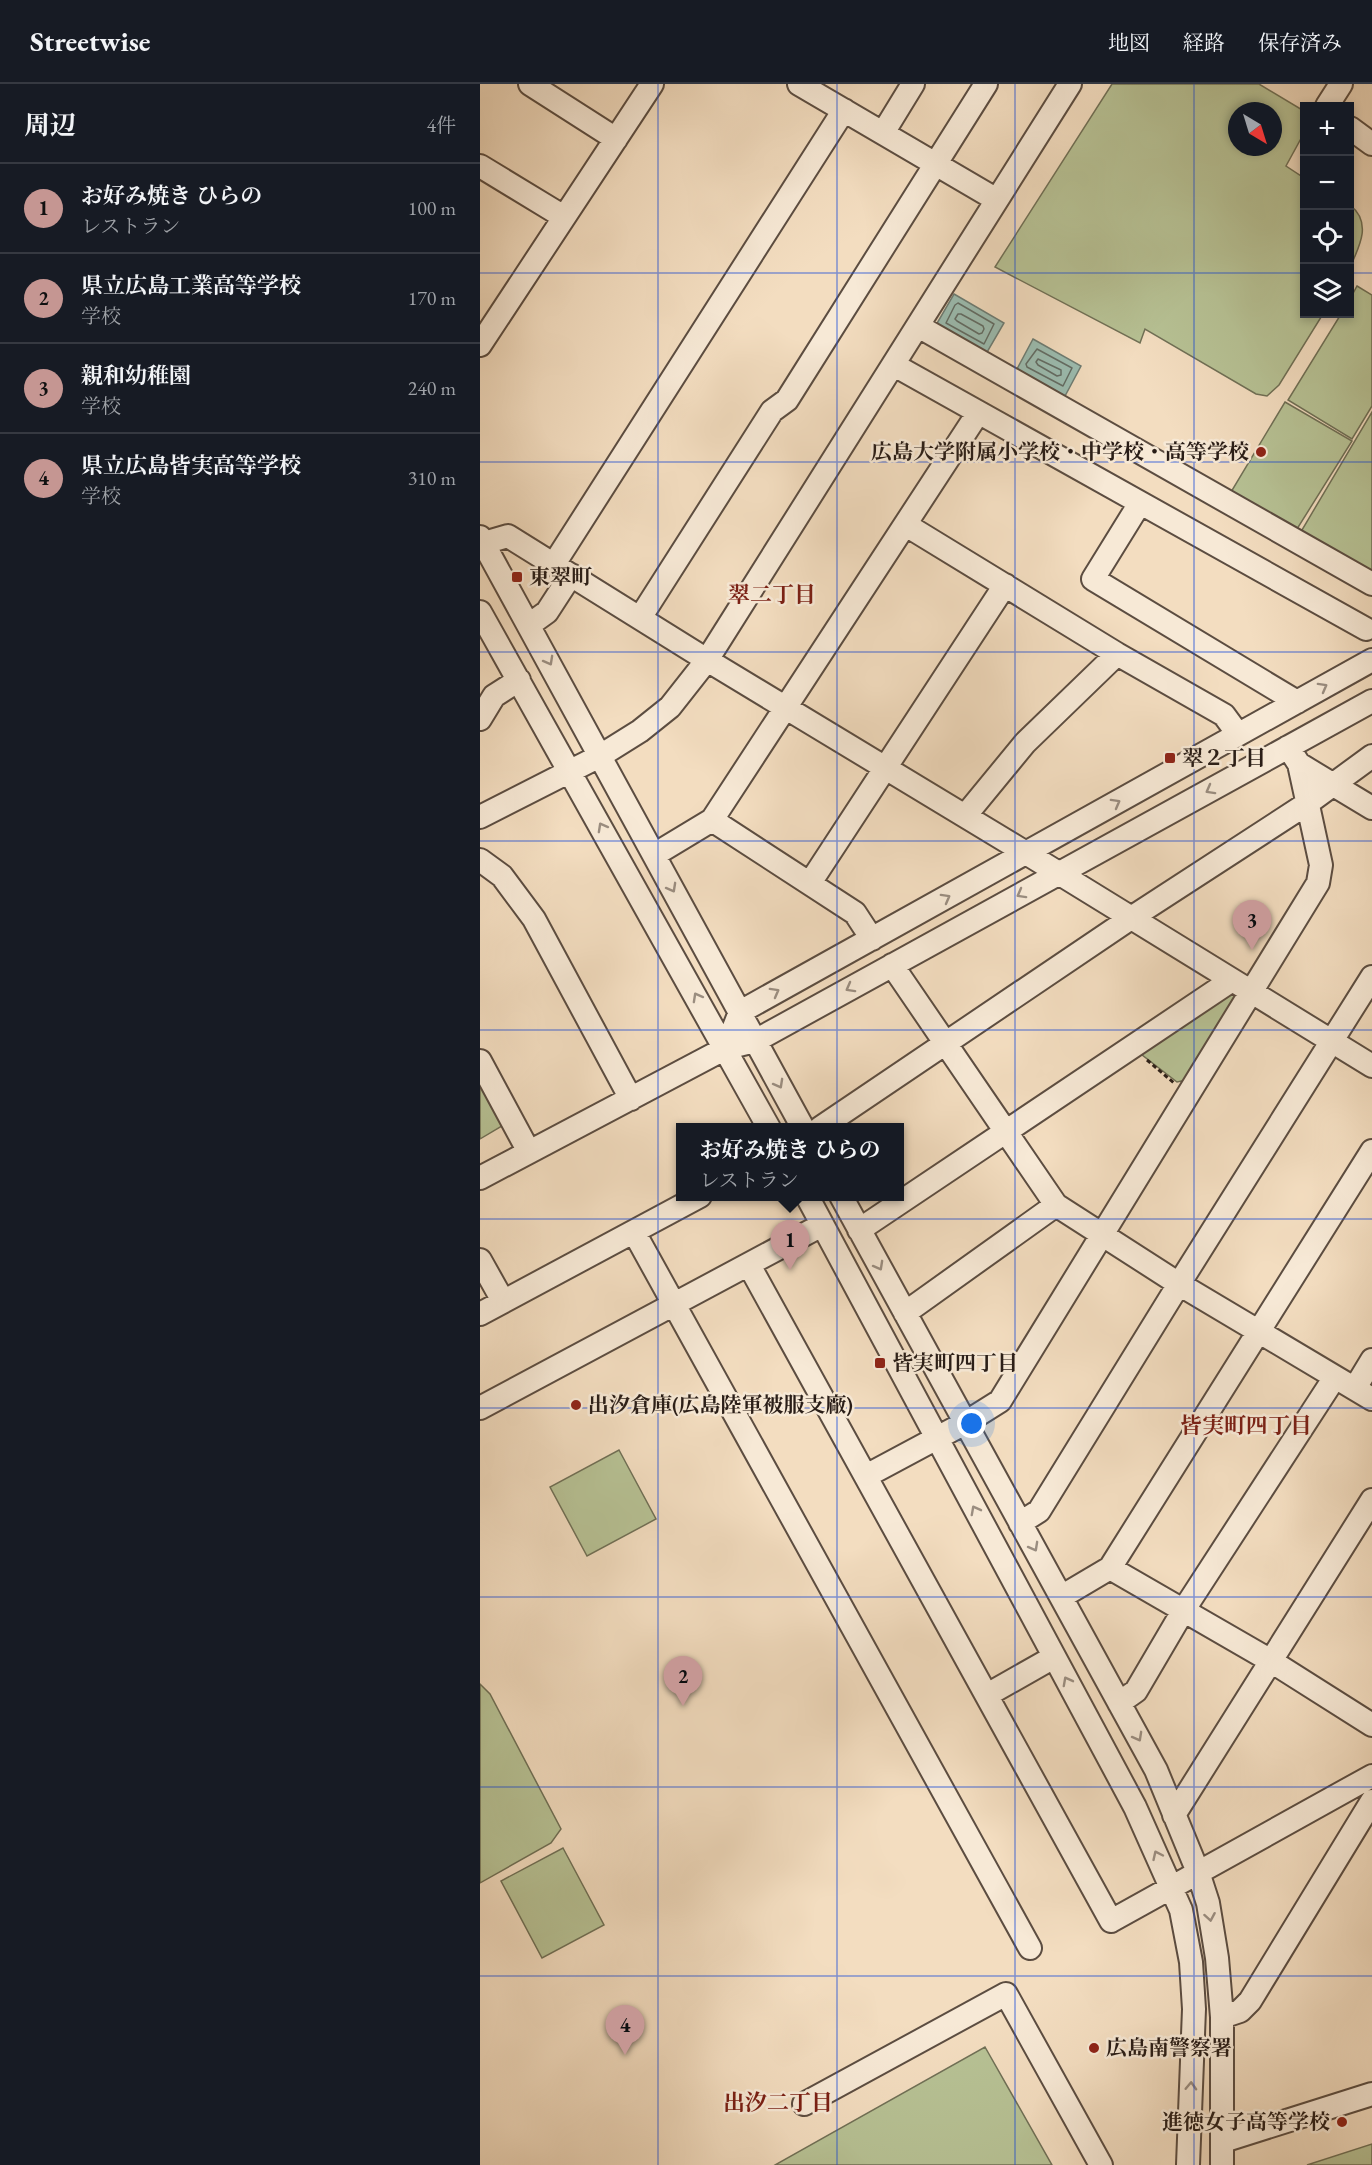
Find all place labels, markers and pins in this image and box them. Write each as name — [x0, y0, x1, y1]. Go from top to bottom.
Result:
place label: 広島大学附属小学校・中学校・高等学校 — [871, 438, 1249, 465]
marker: 広島大学附属小学校・中学校・高等学校 — [1254, 445, 1268, 459]
place label: 東翠町 — [529, 563, 592, 590]
marker: 東翠町 — [510, 570, 524, 584]
place label: 翠２丁目 — [1182, 744, 1266, 771]
marker: 翠２丁目 — [1163, 751, 1177, 765]
pin: 3 — [1232, 900, 1272, 950]
pin: 1 — [770, 1220, 810, 1270]
place label: 皆実町四丁目 — [892, 1349, 1018, 1376]
marker: 皆実町四丁目 — [873, 1356, 887, 1370]
place label: 出汐倉庫(広島陸軍被服支廠) — [588, 1391, 853, 1418]
marker: 出汐倉庫(広島陸軍被服支廠) — [569, 1398, 583, 1412]
pin: 2 — [664, 1656, 702, 1706]
pin: 4 — [606, 2006, 644, 2055]
place label: 広島南警察署 — [1106, 2034, 1232, 2061]
marker: 広島南警察署 — [1087, 2041, 1101, 2055]
place label: 進徳女子高等学校 — [1162, 2108, 1330, 2135]
marker: 進徳女子高等学校 — [1335, 2115, 1349, 2129]

